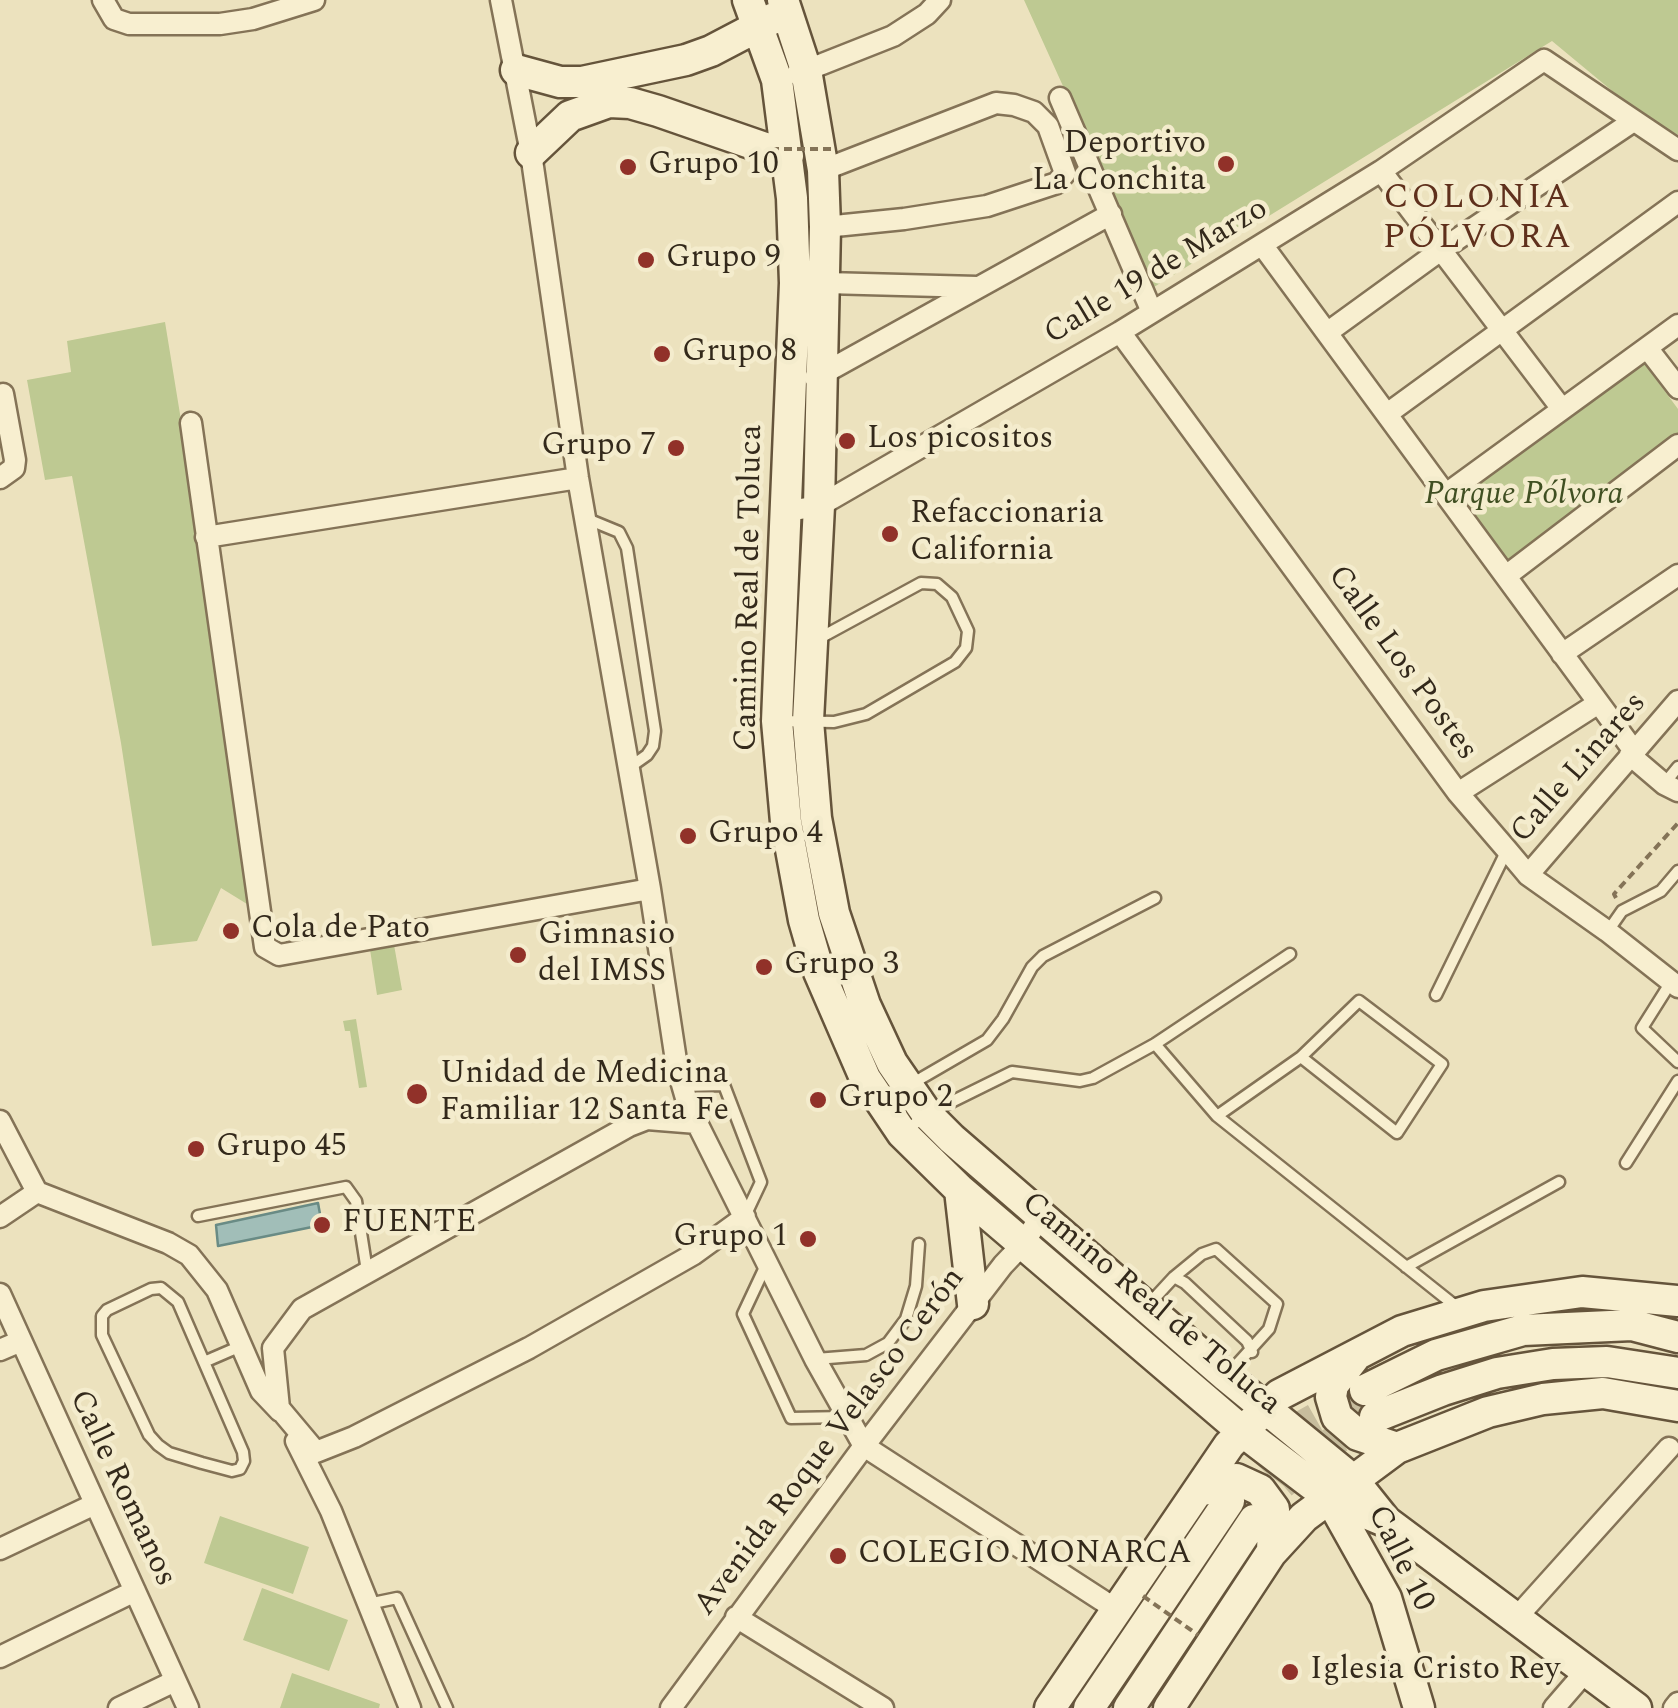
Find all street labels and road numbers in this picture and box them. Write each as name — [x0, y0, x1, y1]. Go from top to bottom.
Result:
street label: Calle 19 de Marzo — [1038, 191, 1276, 355]
street label: Camino Real de Toluca — [729, 424, 773, 752]
street label: Calle Los Postes — [1317, 559, 1485, 769]
street label: Calle Linares — [1504, 686, 1656, 852]
street label: Camino Real de Toluca — [1012, 1185, 1288, 1425]
street label: Avenida Roque Velasco Cerón — [688, 1261, 974, 1625]
street label: Calle Romanos — [59, 1385, 183, 1593]
street label: Calle 10 — [1357, 1500, 1441, 1618]

